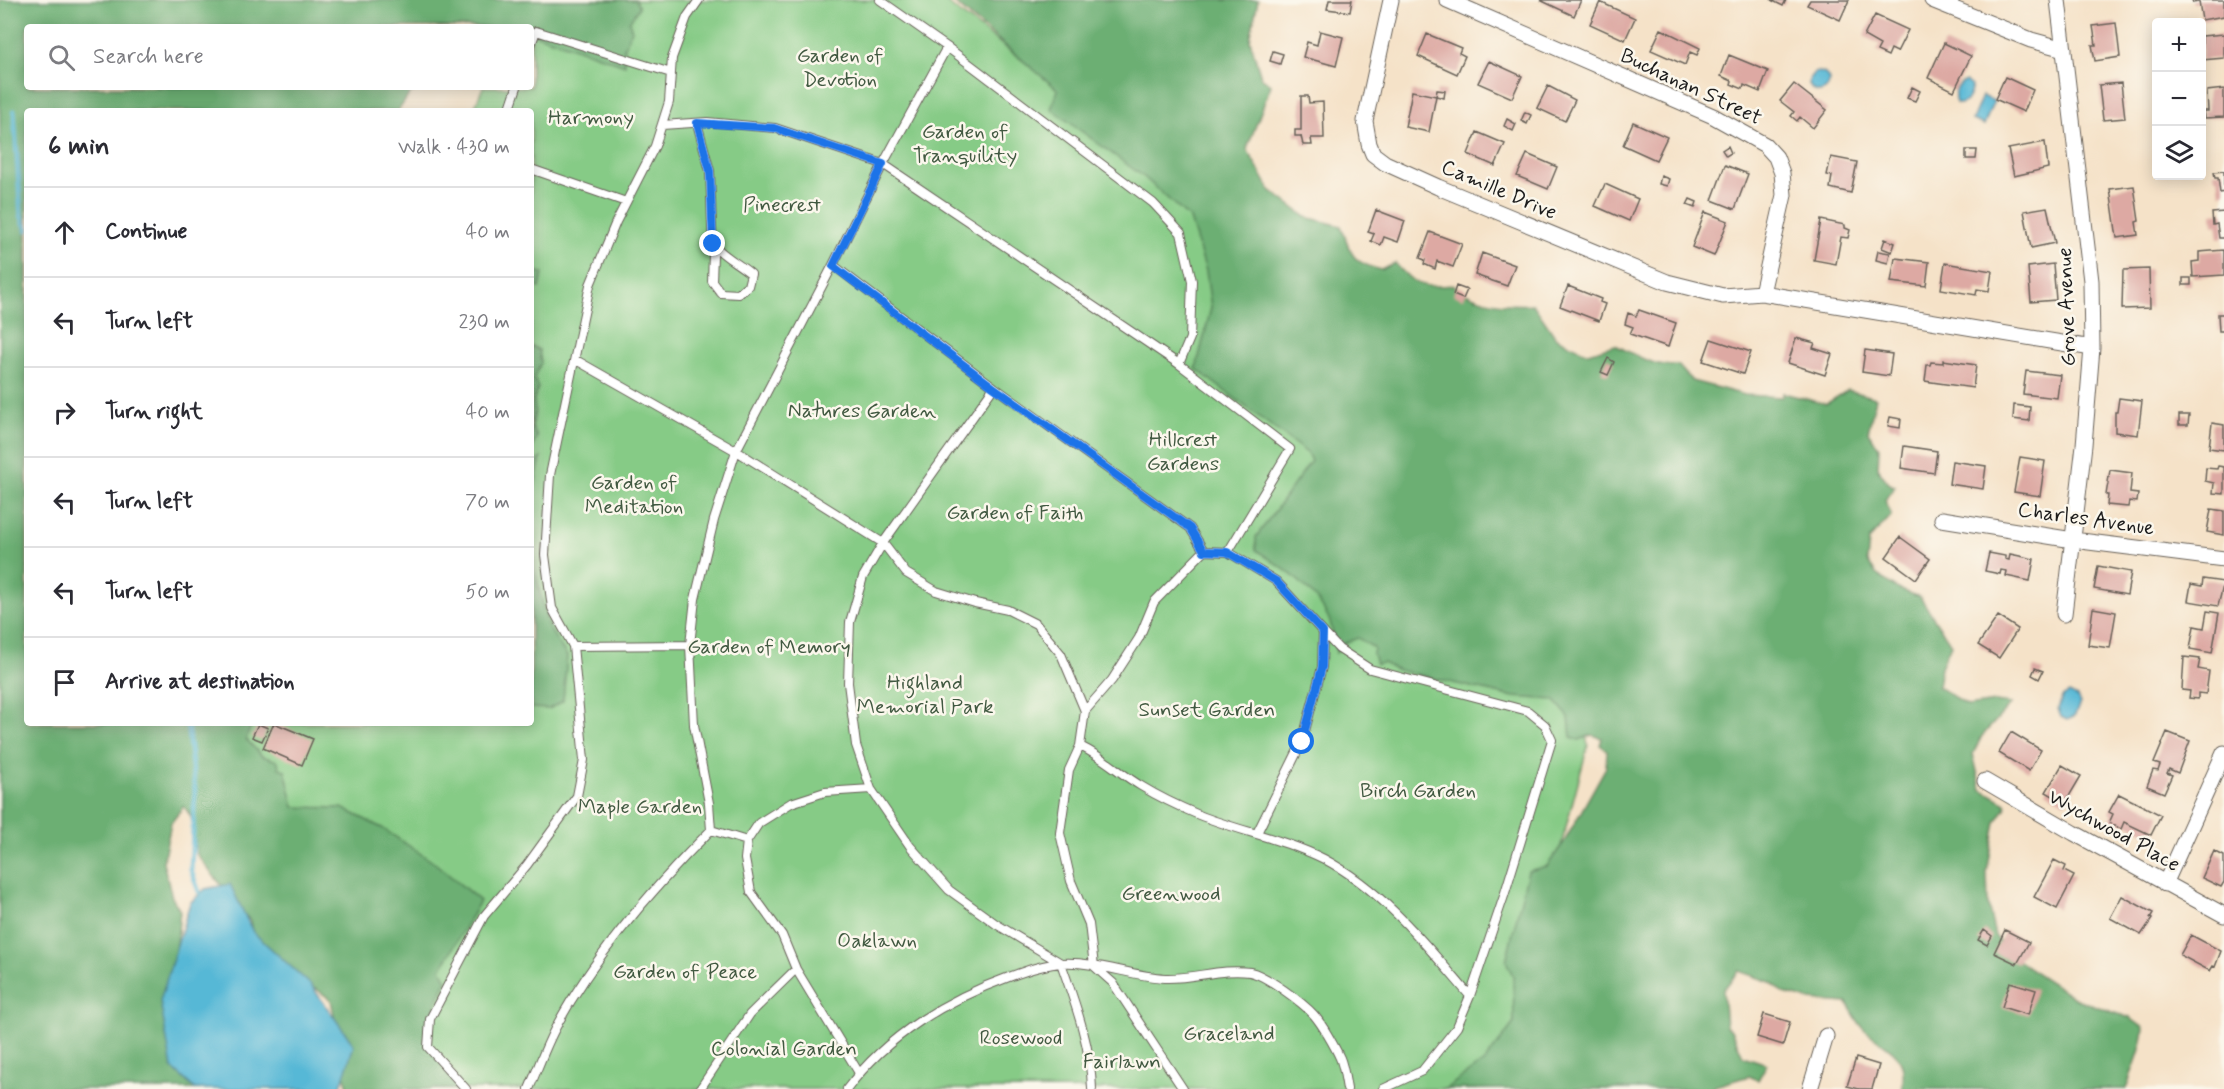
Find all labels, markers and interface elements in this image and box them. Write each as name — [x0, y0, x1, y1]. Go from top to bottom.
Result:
map controls — [2152, 18, 2206, 180]
button: + — [2152, 18, 2206, 72]
search box — [24, 24, 534, 90]
icon: search — [45, 41, 78, 74]
park label: Garden of Devotion — [797, 42, 883, 94]
street label: Buchanan Street — [1615, 42, 1767, 132]
text: Search here — [93, 43, 204, 71]
button: − — [2152, 72, 2206, 126]
park label: Harmony — [548, 104, 634, 132]
park label: Garden of Tranquility — [913, 118, 1017, 170]
button: layers — [2152, 126, 2206, 180]
text: 6 min — [48, 130, 110, 164]
text: Walk · 430 m — [398, 134, 510, 161]
street label: Camille Drive — [1437, 153, 1561, 227]
park label: Pinecrest — [743, 191, 822, 219]
icon: ahead — [48, 216, 81, 249]
text: Continue — [105, 218, 187, 246]
text: 40 m — [466, 219, 510, 246]
route end — [699, 230, 725, 256]
street label: Grove Avenue — [2051, 247, 2083, 367]
icon: left — [48, 306, 81, 339]
text: Turn left — [105, 308, 193, 336]
text: 230 m — [458, 309, 510, 336]
icon: right — [48, 396, 81, 429]
park label: Natures Garden — [788, 397, 937, 425]
text: Turn right — [105, 398, 203, 426]
text: 40 m — [466, 399, 510, 426]
park label: Hillcrest Gardens — [1147, 426, 1219, 478]
park label: Garden of Meditation — [585, 469, 683, 521]
icon: left — [48, 486, 81, 519]
text: Turn left — [105, 488, 193, 516]
text: 70 m — [465, 489, 510, 516]
street label: Charles Avenue — [2016, 496, 2156, 542]
park label: Garden of Faith — [946, 499, 1084, 527]
icon: left — [48, 576, 81, 609]
text: Turn left — [105, 578, 193, 606]
text: 50 m — [465, 579, 510, 606]
park label: Garden of Memory — [687, 633, 851, 661]
icon: arrive — [48, 666, 81, 699]
text: Arrive at destination — [105, 668, 295, 696]
park label: Highland Memorial Park — [856, 669, 994, 721]
park label: Sunset Garden — [1139, 696, 1275, 724]
route start — [1288, 728, 1314, 754]
park label: Birch Garden — [1360, 777, 1476, 805]
street label: Wychwood Place — [2043, 783, 2185, 879]
park label: Maple Garden — [578, 793, 702, 821]
park label: Greenwood — [1121, 880, 1221, 908]
park label: Oaklawn — [837, 927, 917, 955]
park label: Garden of Peace — [613, 958, 757, 986]
park label: Graceland — [1183, 1020, 1275, 1048]
park label: Rosewood — [980, 1024, 1062, 1052]
park label: Colonial Garden — [711, 1035, 857, 1063]
park label: Fairlawn — [1083, 1048, 1161, 1076]

